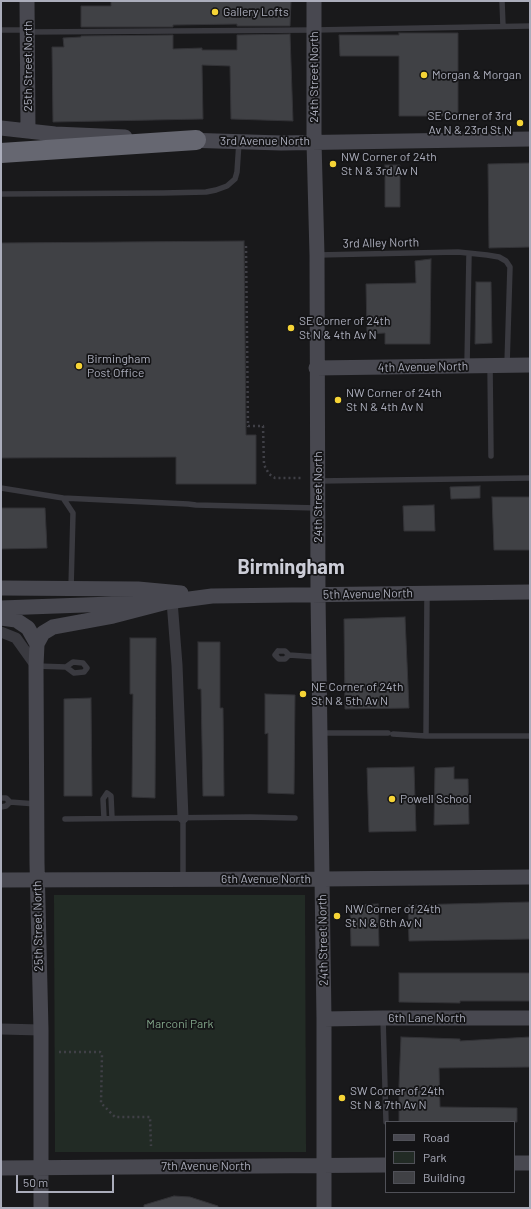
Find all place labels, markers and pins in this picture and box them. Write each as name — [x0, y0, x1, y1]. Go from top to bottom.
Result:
place label: Gallery Lofts — [223, 5, 289, 19]
marker: Gallery Lofts — [210, 7, 220, 17]
place label: Morgan & Morgan — [432, 68, 521, 82]
marker: Morgan & Morgan — [419, 70, 429, 80]
place label: SE Corner of 3rd Av N & 23rd St N — [427, 109, 512, 137]
marker: SE Corner of 3rd Av N & 23rd St N — [515, 118, 525, 128]
place label: NW Corner of 24th St N & 3rd Av N — [341, 150, 437, 178]
marker: NW Corner of 24th St N & 3rd Av N — [328, 159, 338, 169]
place label: SE Corner of 24th St N & 4th Av N — [299, 314, 390, 342]
marker: SE Corner of 24th St N & 4th Av N — [286, 323, 296, 333]
place label: Birmingham Post Office — [87, 352, 150, 380]
marker: Birmingham Post Office — [74, 361, 84, 371]
place label: NW Corner of 24th St N & 4th Av N — [346, 386, 442, 414]
marker: NW Corner of 24th St N & 4th Av N — [333, 395, 343, 405]
place label: NE Corner of 24th St N & 5th Av N — [311, 680, 403, 708]
marker: NE Corner of 24th St N & 5th Av N — [298, 689, 308, 699]
place label: Powell School — [400, 792, 471, 806]
marker: Powell School — [387, 794, 397, 804]
place label: NW Corner of 24th St N & 6th Av N — [345, 902, 441, 930]
marker: NW Corner of 24th St N & 6th Av N — [332, 911, 342, 921]
place label: SW Corner of 24th St N & 7th Av N — [350, 1084, 445, 1112]
marker: SW Corner of 24th St N & 7th Av N — [337, 1093, 347, 1103]

